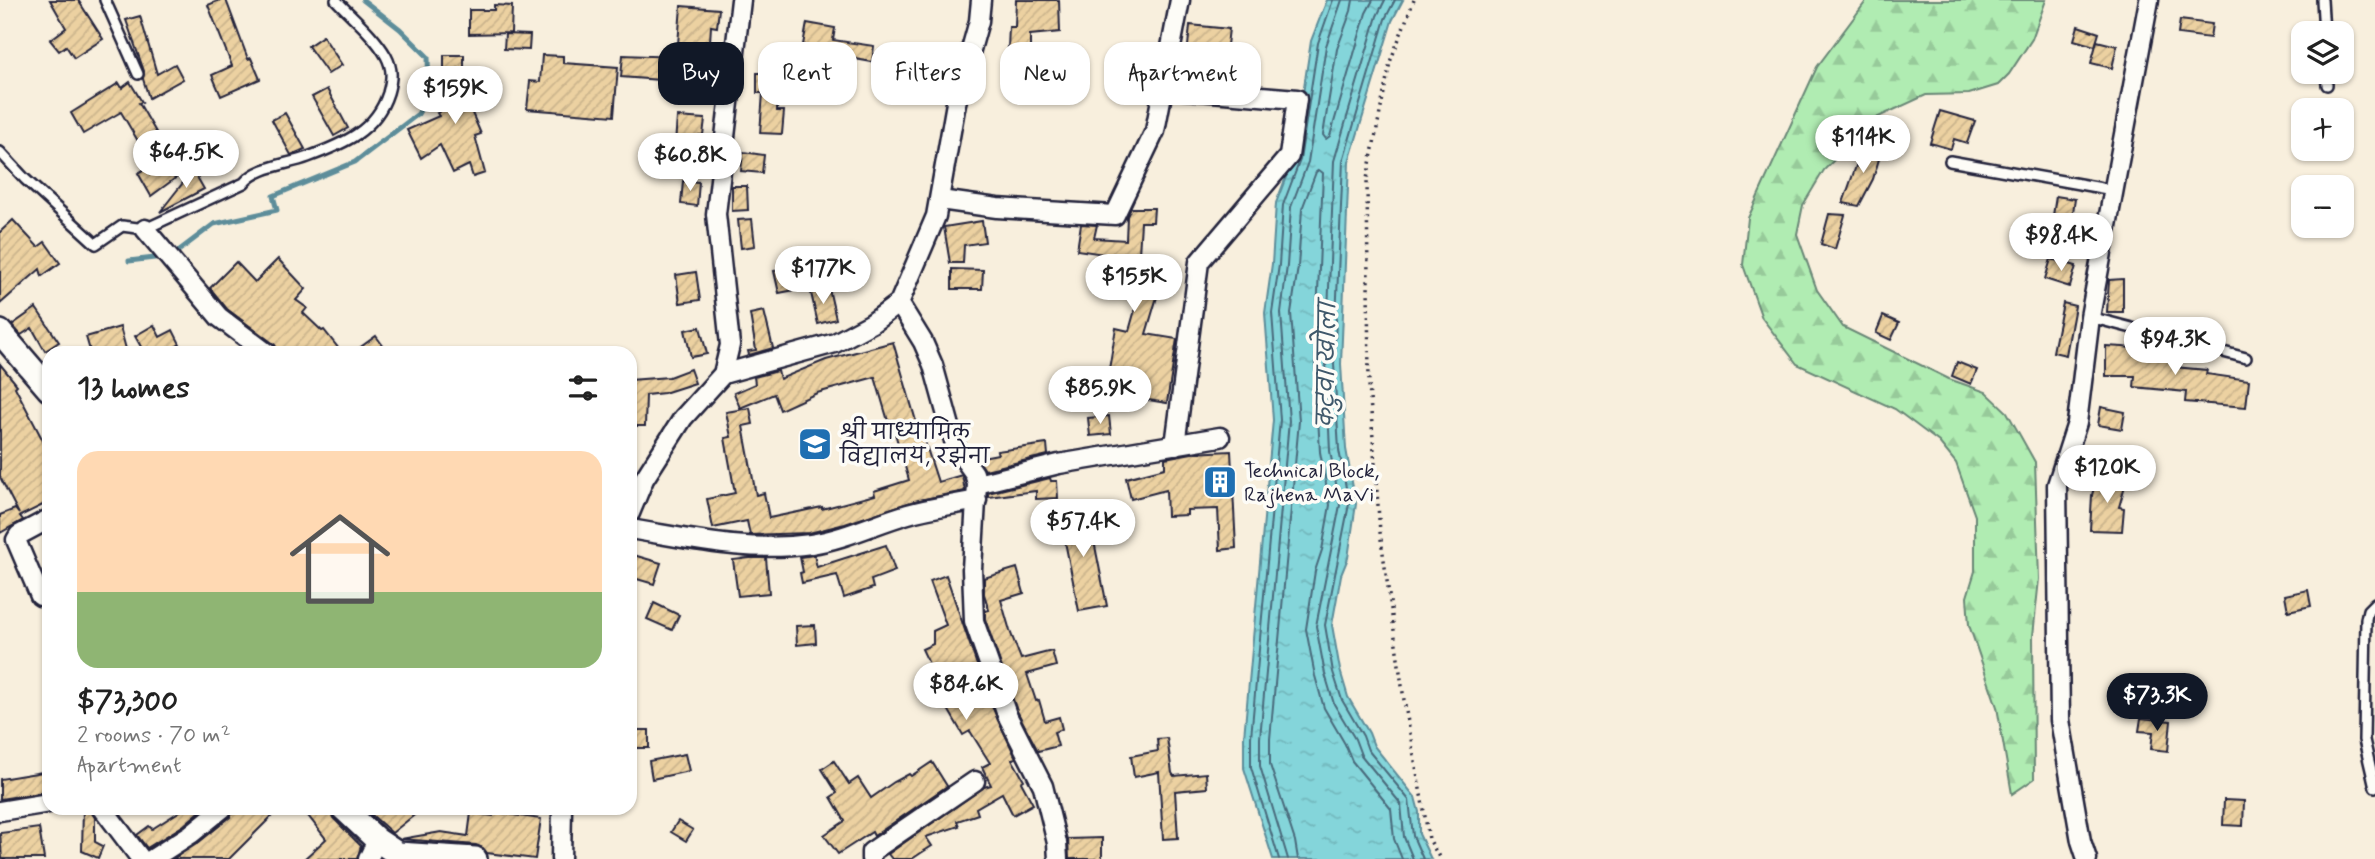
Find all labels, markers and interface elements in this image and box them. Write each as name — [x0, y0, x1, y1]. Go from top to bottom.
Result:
map controls — [2291, 21, 2354, 238]
button: layers — [2291, 21, 2354, 84]
chip: Buy — [658, 42, 744, 105]
chip: Rent — [758, 42, 857, 105]
chip: Filters — [871, 42, 986, 105]
chip: New — [1000, 42, 1090, 105]
chip: Apartment — [1104, 42, 1261, 105]
pin: $159K — [406, 66, 504, 126]
text: $159K — [423, 74, 487, 104]
button: + — [2291, 98, 2354, 161]
pin: $114K — [1814, 116, 1912, 175]
text: $114K — [1831, 123, 1895, 153]
pin: $64.5K — [129, 130, 243, 190]
pin: $60.8K — [633, 134, 747, 193]
text: $64.5K — [149, 138, 223, 168]
text: $60.8K — [654, 141, 726, 171]
button: − — [2291, 175, 2354, 238]
pin: $98.4K — [2004, 214, 2118, 273]
text: $98.4K — [2025, 221, 2097, 251]
pin: $177K — [774, 246, 872, 306]
text: $177K — [791, 254, 855, 284]
pin: $155K — [1085, 254, 1183, 314]
text: $155K — [1101, 262, 1167, 292]
water label: कटुवा खोला — [1307, 296, 1344, 428]
pin: $94.3K — [2118, 318, 2232, 377]
text: $94.3K — [2140, 325, 2210, 355]
pin: $85.9K — [1043, 366, 1157, 426]
text: 13 homes — [77, 369, 190, 408]
icon: filters — [564, 369, 602, 407]
text: $85.9K — [1064, 374, 1136, 404]
place label: श्री माध्यामिक विद्यालय, रझेना — [839, 416, 991, 471]
school or university icon: श्री माध्यामिक विद्यालय, रझेना — [796, 425, 834, 463]
pin: $120K — [2058, 446, 2156, 505]
text: $120K — [2074, 453, 2140, 483]
place label: Technical Block, Rajhena MaVi — [1244, 457, 1379, 509]
building icon: Technical Block, Rajhena MaVi — [1201, 463, 1239, 501]
icon: home — [277, 496, 403, 622]
pin: $57.4K — [1026, 500, 1140, 559]
text: $57.4K — [1046, 507, 1120, 537]
pin: $84.6K — [909, 662, 1023, 722]
text: $84.6K — [929, 670, 1003, 700]
pin: $73.3K — [2100, 674, 2214, 733]
text: $73.3K — [2123, 681, 2191, 711]
text: $73,300 — [77, 682, 178, 721]
text: 2 rooms · 70 m² — [77, 721, 231, 751]
text: Apartment — [77, 751, 182, 781]

